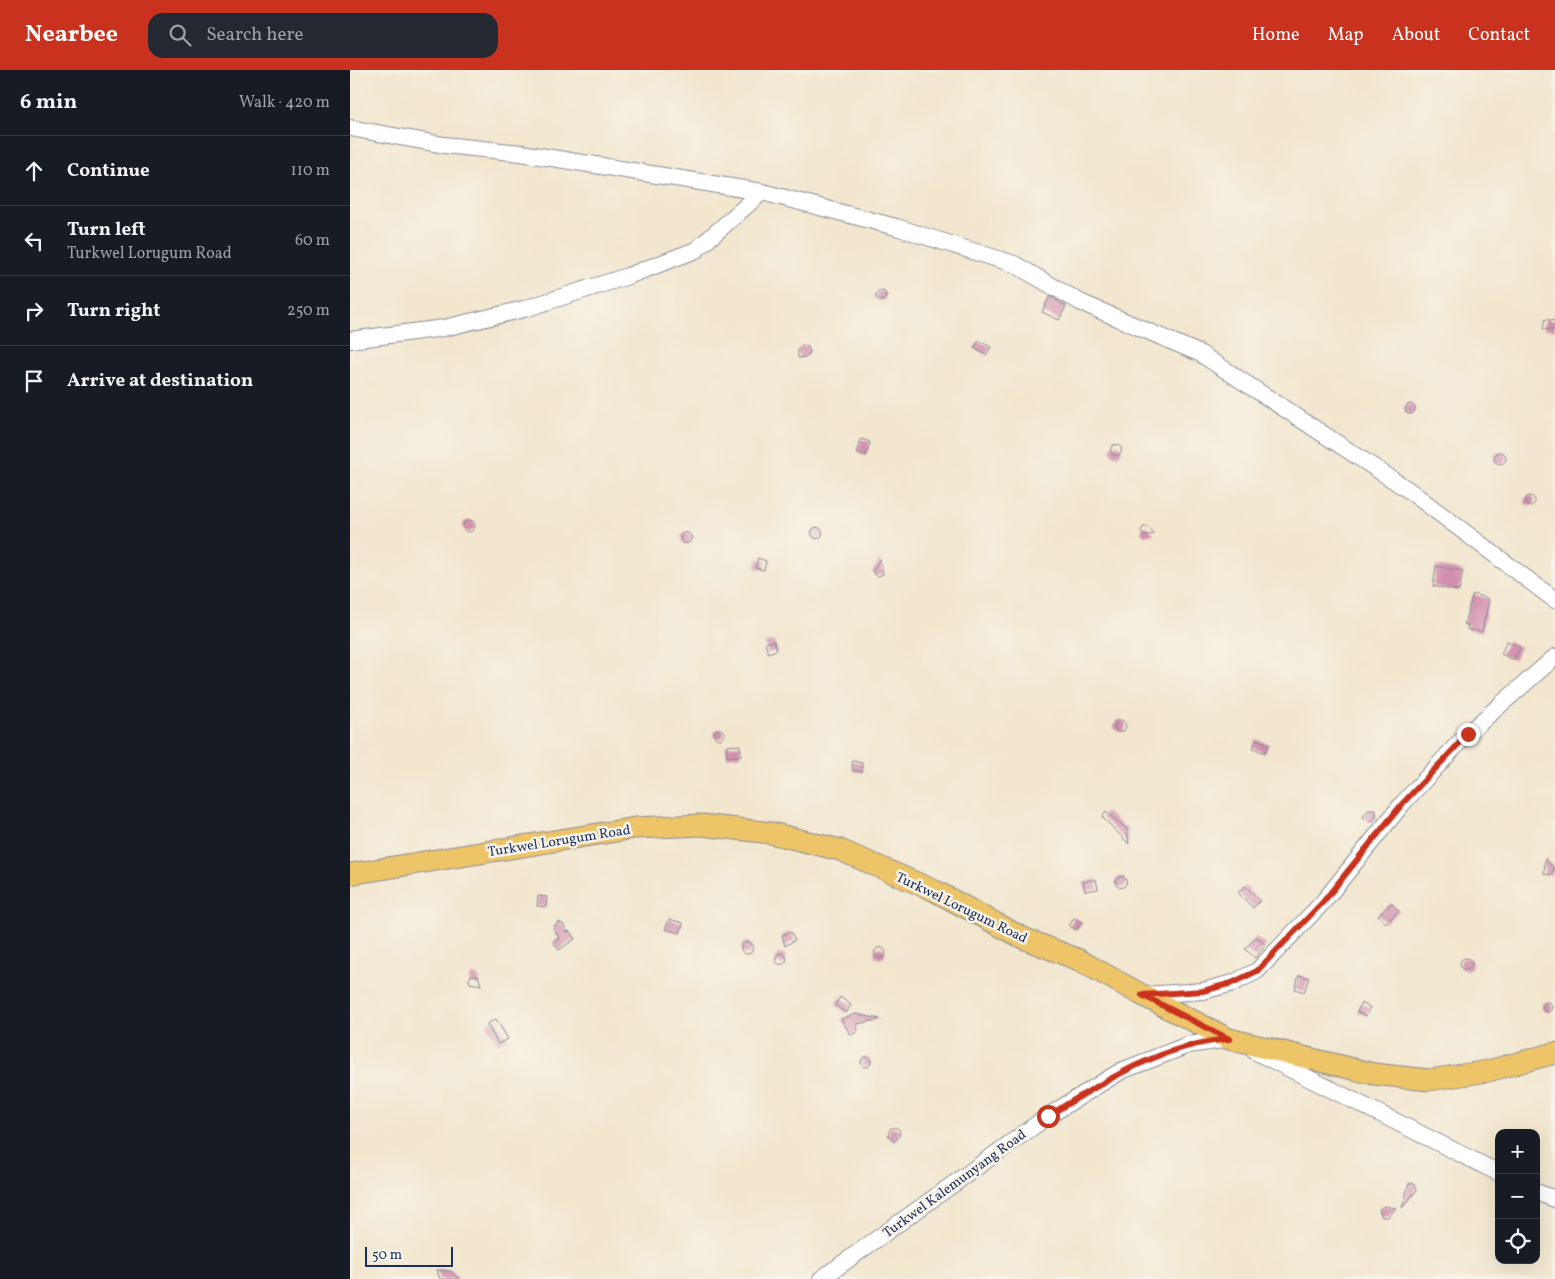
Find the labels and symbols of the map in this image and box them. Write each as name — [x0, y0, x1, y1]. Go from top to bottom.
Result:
route end — [1457, 723, 1480, 746]
street label: Turkwel Lorugum Road — [487, 821, 632, 862]
street label: Turkwel Lorugum Road — [892, 868, 1030, 949]
route start — [1037, 1105, 1060, 1128]
street label: Turkwel Kalemunyang Road — [879, 1126, 1031, 1243]
scale bar — [365, 1244, 452, 1267]

